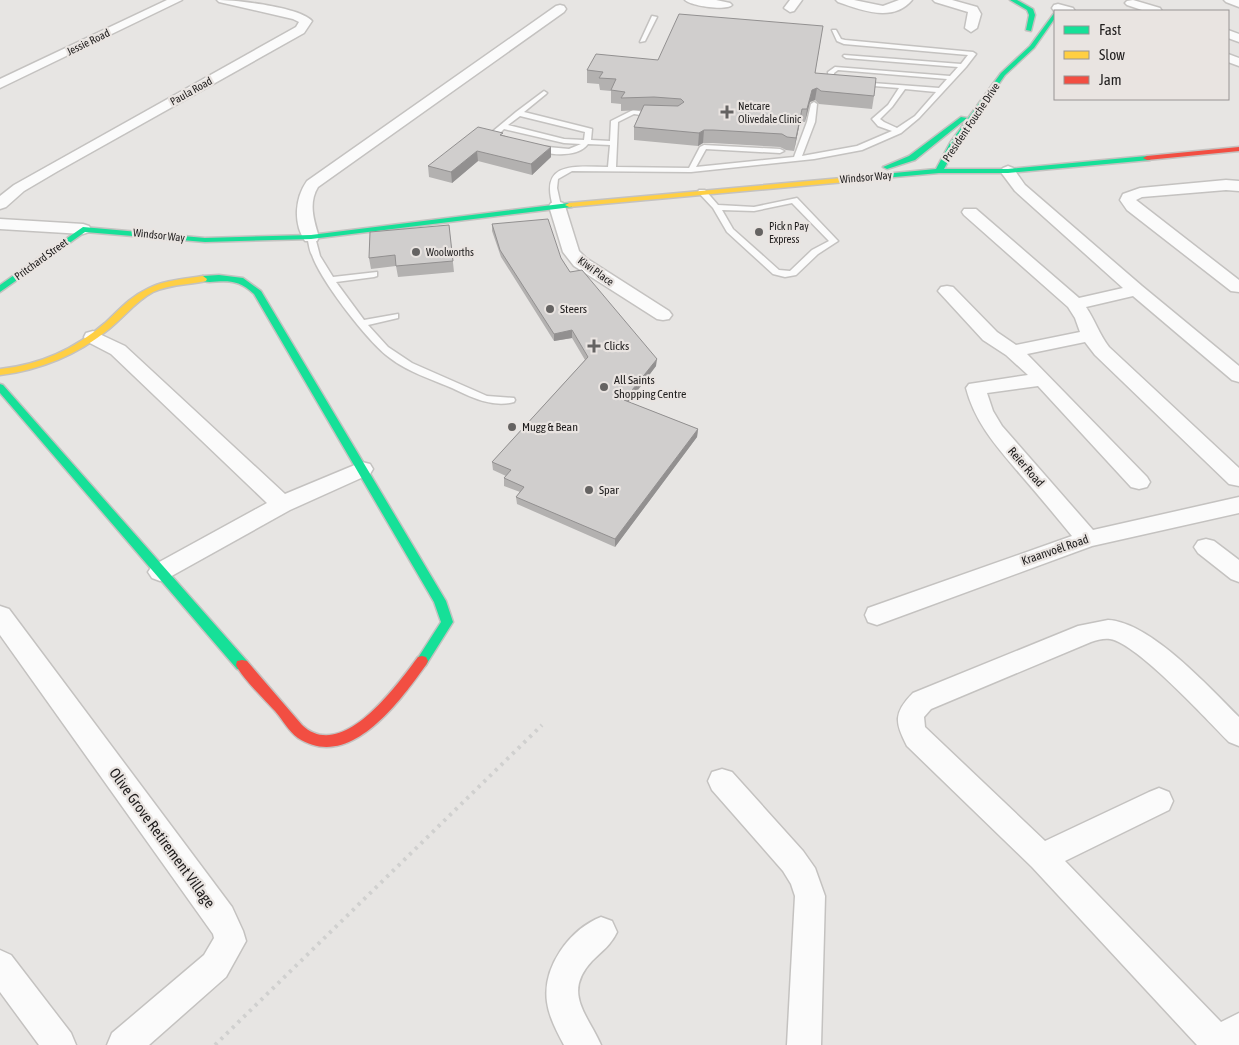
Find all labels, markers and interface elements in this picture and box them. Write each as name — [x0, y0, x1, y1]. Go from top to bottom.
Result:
legend — [1054, 10, 1229, 100]
text: Fast — [1099, 21, 1121, 38]
street label: Jessie Road — [65, 26, 111, 58]
text: Slow — [1099, 46, 1125, 63]
text: Jam — [1099, 71, 1122, 88]
street label: Paula Road — [168, 75, 214, 107]
street label: President Fouche Drive — [940, 80, 1002, 164]
place label: Netcare Olivedale Clinic — [738, 100, 802, 125]
marker: Netcare Olivedale Clinic — [720, 105, 734, 119]
street label: Windsor Way — [839, 169, 893, 185]
place label: Pick n Pay Express — [769, 220, 809, 245]
street label: Windsor Way — [132, 226, 186, 244]
marker: Pick n Pay Express — [753, 226, 765, 238]
street label: Pritchard Street — [12, 236, 70, 282]
marker: Woolworths — [410, 246, 422, 258]
place label: Woolworths — [426, 246, 474, 258]
street label: Kiwi Place — [576, 254, 616, 288]
place label: Steers — [560, 302, 587, 316]
marker: Steers — [544, 303, 556, 315]
place label: Clicks — [604, 339, 629, 353]
marker: Clicks — [588, 340, 600, 352]
place label: All Saints Shopping Centre — [614, 373, 686, 401]
marker: All Saints Shopping Centre — [598, 381, 610, 393]
place label: Mugg & Bean — [522, 420, 578, 434]
marker: Mugg & Bean — [506, 421, 518, 433]
street label: Reier Road — [1005, 444, 1047, 490]
place label: Spar — [599, 483, 619, 497]
marker: Spar — [583, 484, 595, 496]
street label: Kraanvoël Road — [1020, 532, 1090, 568]
street label: Olive Grove Retirement Village — [106, 765, 219, 911]

